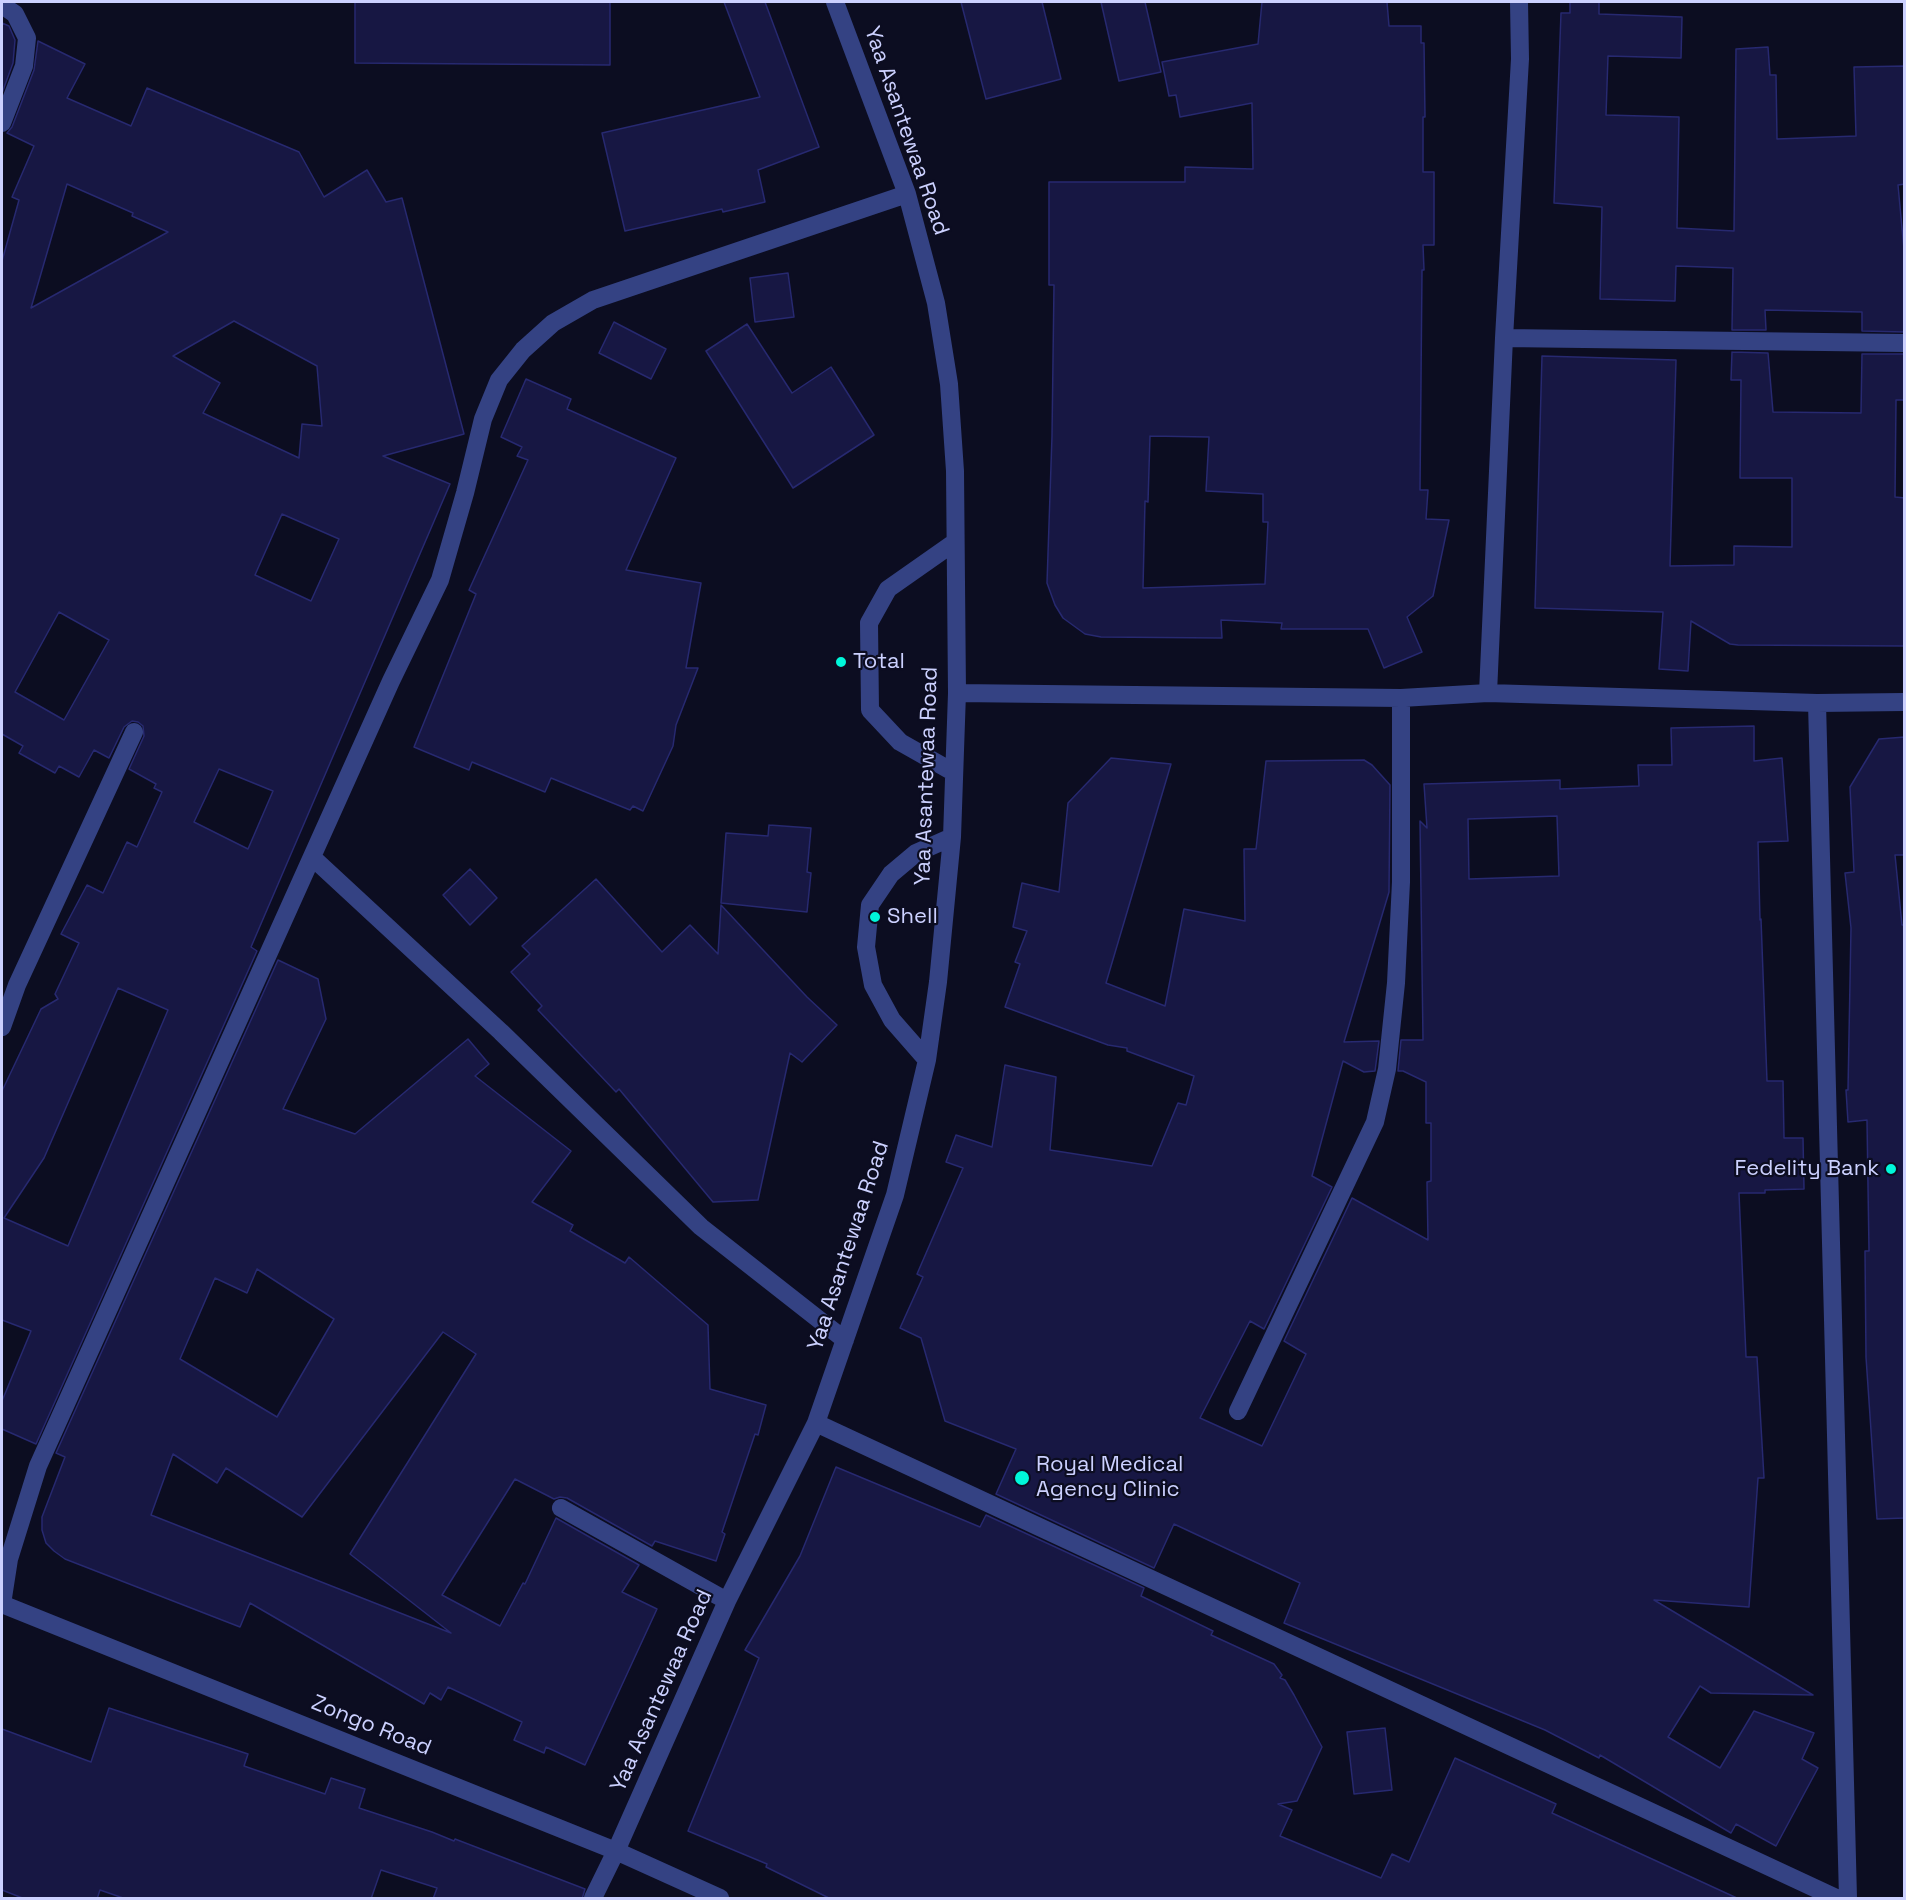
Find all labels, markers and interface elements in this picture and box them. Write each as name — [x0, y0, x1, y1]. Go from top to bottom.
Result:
street label: Yaa Asantewaa Road — [858, 23, 954, 239]
place label: Total — [853, 649, 905, 675]
marker: Total — [834, 655, 848, 669]
street label: Yaa Asantewaa Road — [910, 666, 944, 886]
place label: Shell — [887, 904, 938, 930]
marker: Shell — [868, 910, 882, 924]
street label: Yaa Asantewaa Road — [803, 1138, 895, 1354]
place label: Fedelity Bank — [1735, 1156, 1879, 1182]
marker: Fedelity Bank — [1884, 1162, 1898, 1176]
place label: Royal Medical Agency Clinic — [1036, 1452, 1183, 1504]
marker: Royal Medical Agency Clinic — [1013, 1469, 1031, 1487]
street label: Yaa Asantewaa Road — [605, 1586, 719, 1796]
street label: Zongo Road — [307, 1690, 435, 1762]

